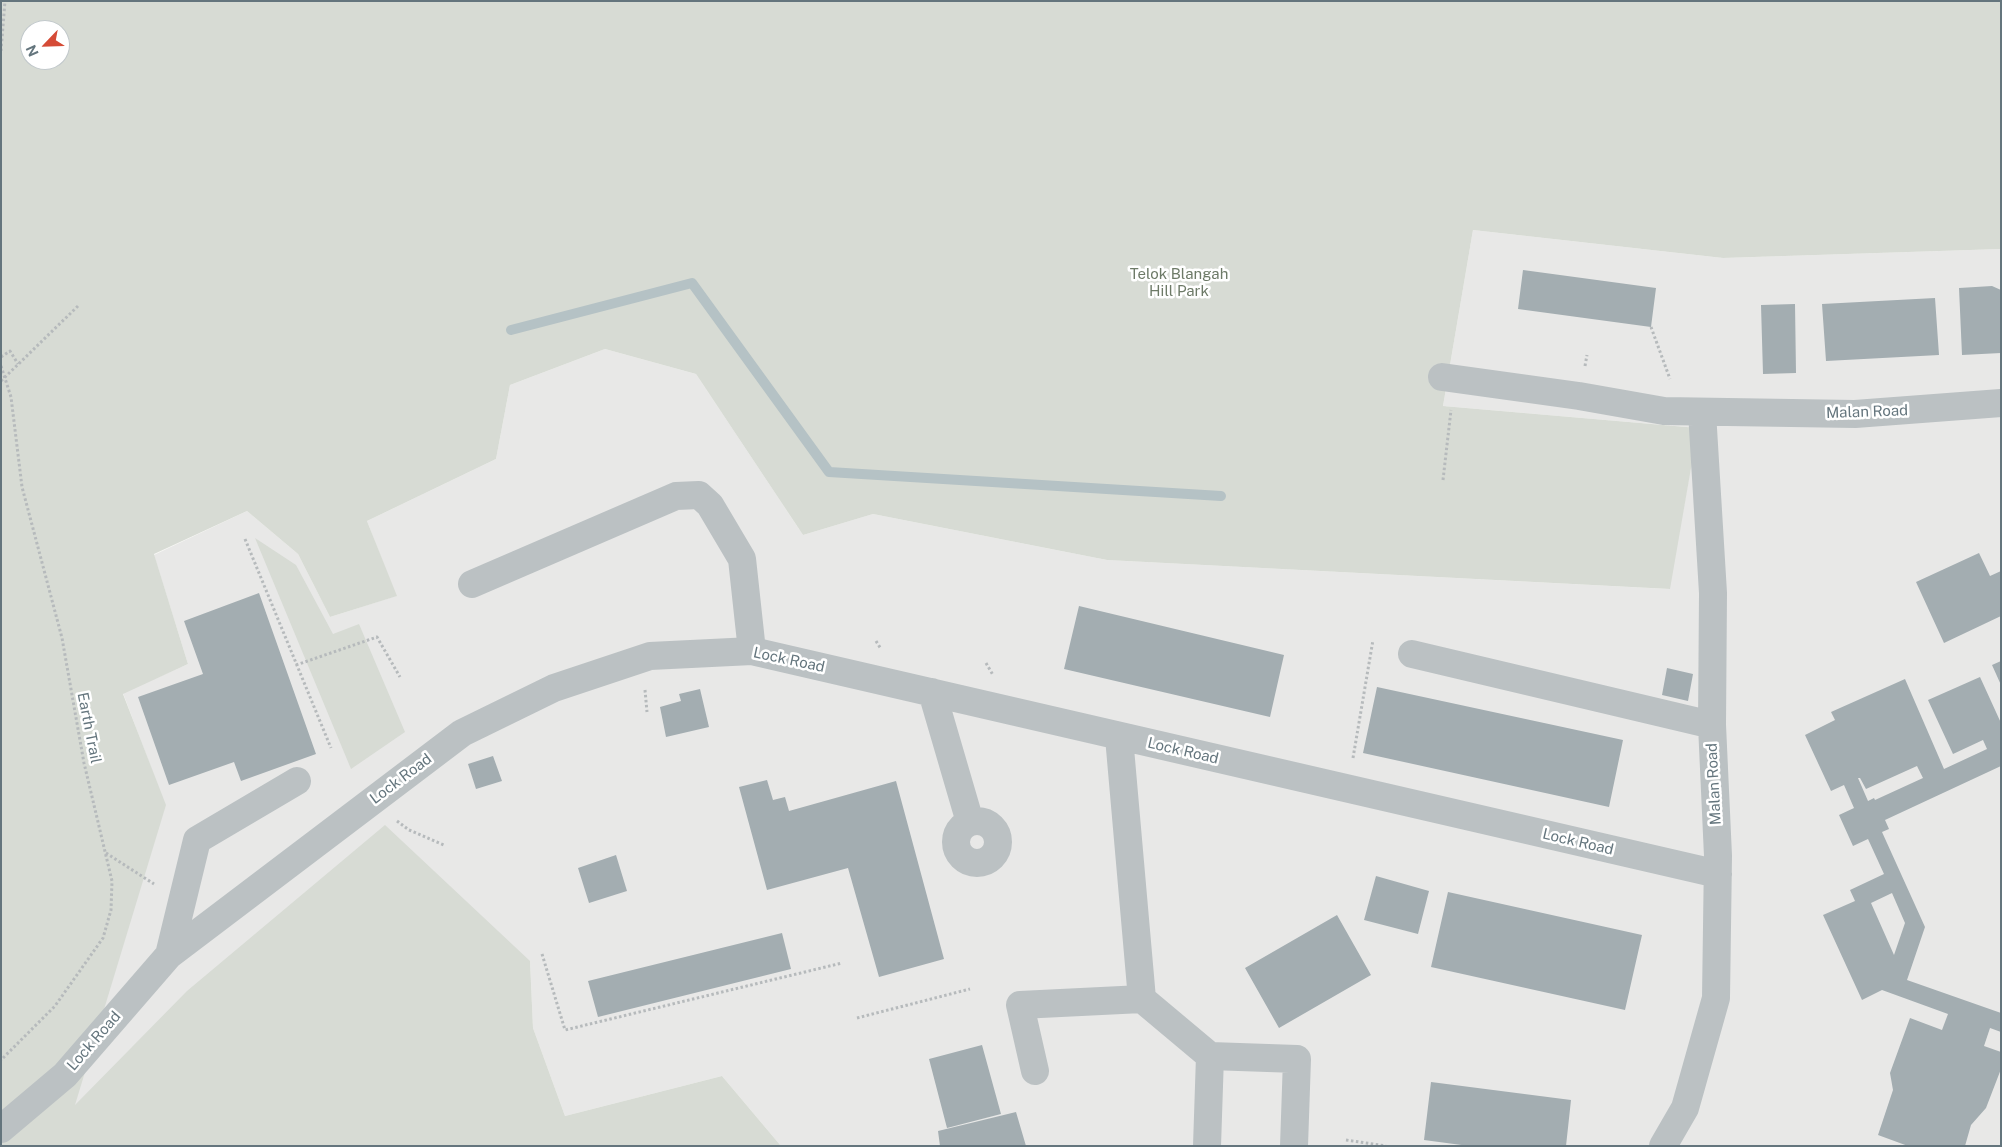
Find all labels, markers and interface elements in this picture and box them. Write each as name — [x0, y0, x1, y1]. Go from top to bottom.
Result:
north arrow — [20, 20, 70, 70]
text: N — [23, 42, 42, 59]
park label: Telok Blangah Hill Park — [1130, 265, 1228, 300]
street label: Malan Road — [1826, 402, 1908, 422]
street label: Lock Road — [752, 644, 826, 676]
street label: Earth Trail — [73, 691, 105, 765]
street label: Lock Road — [1146, 734, 1220, 768]
street label: Malan Road — [1703, 743, 1725, 825]
street label: Lock Road — [367, 750, 435, 808]
street label: Lock Road — [1541, 825, 1615, 859]
street label: Lock Road — [63, 1008, 125, 1074]

